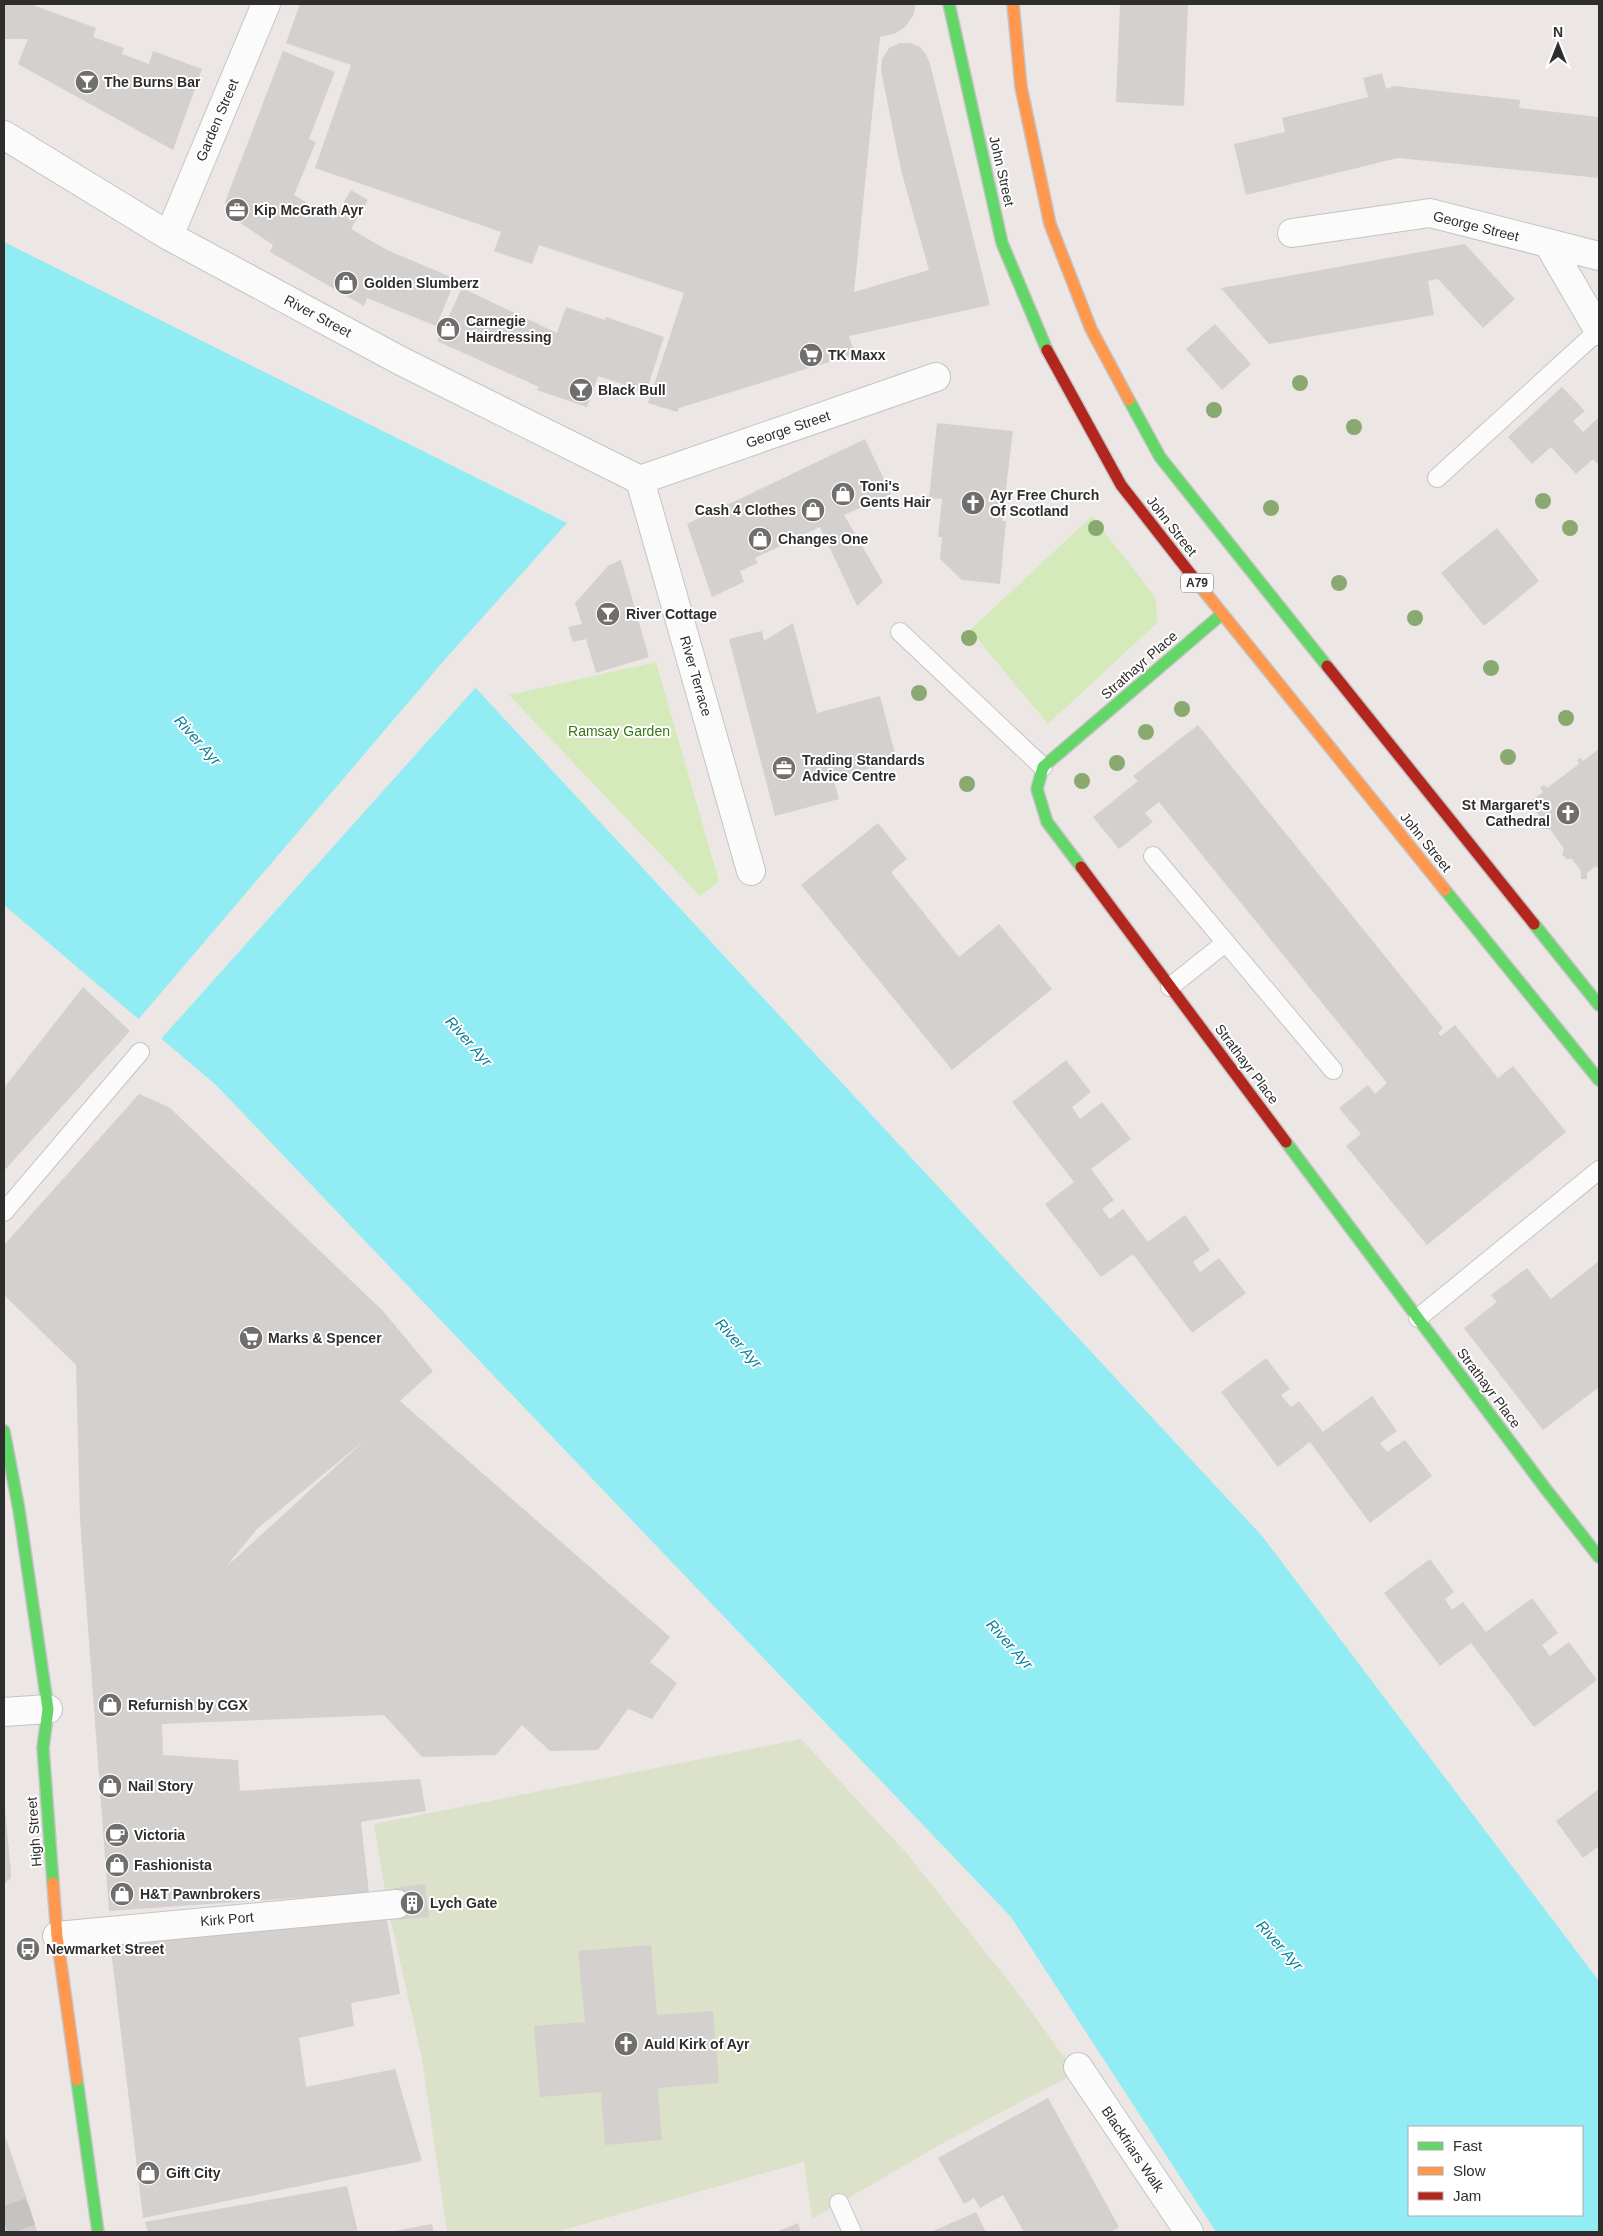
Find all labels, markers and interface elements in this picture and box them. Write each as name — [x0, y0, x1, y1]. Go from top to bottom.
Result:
north arrow — [1533, 20, 1583, 70]
text: N — [1553, 24, 1563, 40]
bar icon: The Burns Bar — [74, 69, 100, 95]
place label: The Burns Bar — [104, 74, 201, 90]
street label: Garden Street — [192, 76, 242, 164]
street label: John Street — [986, 134, 1018, 208]
office icon: Kip McGrath Ayr — [224, 197, 250, 223]
place label: Kip McGrath Ayr — [254, 202, 364, 218]
street label: George Street — [1431, 208, 1521, 244]
shop icon: Golden Slumberz — [333, 270, 359, 296]
place label: Golden Slumberz — [364, 275, 479, 291]
street label: River Street — [282, 292, 354, 340]
place label: Carnegie Hairdressing — [466, 313, 552, 345]
shop icon: Carnegie Hairdressing — [435, 316, 461, 342]
supermarket icon: TK Maxx — [798, 342, 824, 368]
place label: TK Maxx — [828, 347, 886, 363]
bar icon: Black Bull — [568, 377, 594, 403]
place label: Black Bull — [598, 382, 666, 398]
street label: George Street — [744, 407, 832, 451]
place label: Toni's Gents Hair — [860, 478, 931, 510]
shop icon: Toni's Gents Hair — [830, 481, 856, 507]
place label: Ayr Free Church Of Scotland — [990, 487, 1099, 519]
church icon: Ayr Free Church Of Scotland — [960, 490, 986, 516]
street label: John Street — [1144, 493, 1200, 559]
shop icon: Cash 4 Clothes — [800, 497, 826, 523]
place label: Cash 4 Clothes — [695, 502, 796, 518]
shop icon: Changes One — [747, 526, 773, 552]
place label: Changes One — [778, 531, 868, 547]
road number: A79 — [1181, 574, 1213, 592]
bar icon: River Cottage — [595, 601, 621, 627]
place label: River Cottage — [626, 606, 717, 622]
street label: Strathayr Place — [1098, 627, 1181, 702]
street label: River Terrace — [677, 634, 715, 718]
water label: River Ayr — [171, 712, 225, 769]
park label: Ramsay Garden — [568, 723, 670, 739]
place label: Trading Standards Advice Centre — [802, 752, 925, 784]
office icon: Trading Standards Advice Centre — [771, 755, 797, 781]
place label: St Margaret's Cathedral — [1462, 797, 1550, 829]
church icon: St Margaret's Cathedral — [1555, 800, 1581, 826]
street label: John Street — [1397, 809, 1455, 875]
water label: River Ayr — [442, 1013, 496, 1070]
street label: Strathayr Place — [1212, 1021, 1282, 1107]
water label: River Ayr — [712, 1315, 766, 1372]
supermarket icon: Marks & Spencer — [238, 1325, 264, 1351]
place label: Marks & Spencer — [268, 1330, 382, 1346]
street label: Strathayr Place — [1454, 1345, 1524, 1431]
water label: River Ayr — [983, 1616, 1037, 1673]
shop icon: Refurnish by CGX — [97, 1692, 123, 1718]
place label: Refurnish by CGX — [128, 1697, 248, 1713]
shop icon: Nail Story — [97, 1773, 123, 1799]
place label: Nail Story — [128, 1778, 194, 1794]
street label: High Street — [24, 1796, 44, 1867]
cafe icon: Victoria — [104, 1822, 130, 1848]
place label: Victoria — [134, 1827, 185, 1843]
shop icon: Fashionista — [104, 1852, 130, 1878]
place label: Fashionista — [134, 1857, 212, 1873]
shop icon: H&T Pawnbrokers — [109, 1881, 135, 1907]
place label: H&T Pawnbrokers — [140, 1886, 261, 1902]
building icon: Lych Gate — [399, 1890, 425, 1916]
place label: Lych Gate — [430, 1895, 497, 1911]
street label: Kirk Port — [200, 1909, 255, 1929]
water label: River Ayr — [1253, 1917, 1307, 1974]
bus stop icon: Newmarket Street — [15, 1936, 41, 1962]
place label: Newmarket Street — [46, 1941, 165, 1957]
church icon: Auld Kirk of Ayr — [613, 2031, 639, 2057]
place label: Auld Kirk of Ayr — [644, 2036, 750, 2052]
street label: Blackfriars Walk — [1098, 2103, 1168, 2196]
legend — [1408, 2126, 1583, 2216]
text: Fast — [1453, 2137, 1483, 2154]
shop icon: Gift City — [135, 2160, 161, 2186]
text: Slow — [1453, 2162, 1486, 2179]
place label: Gift City — [166, 2165, 221, 2181]
text: Jam — [1453, 2187, 1481, 2204]

